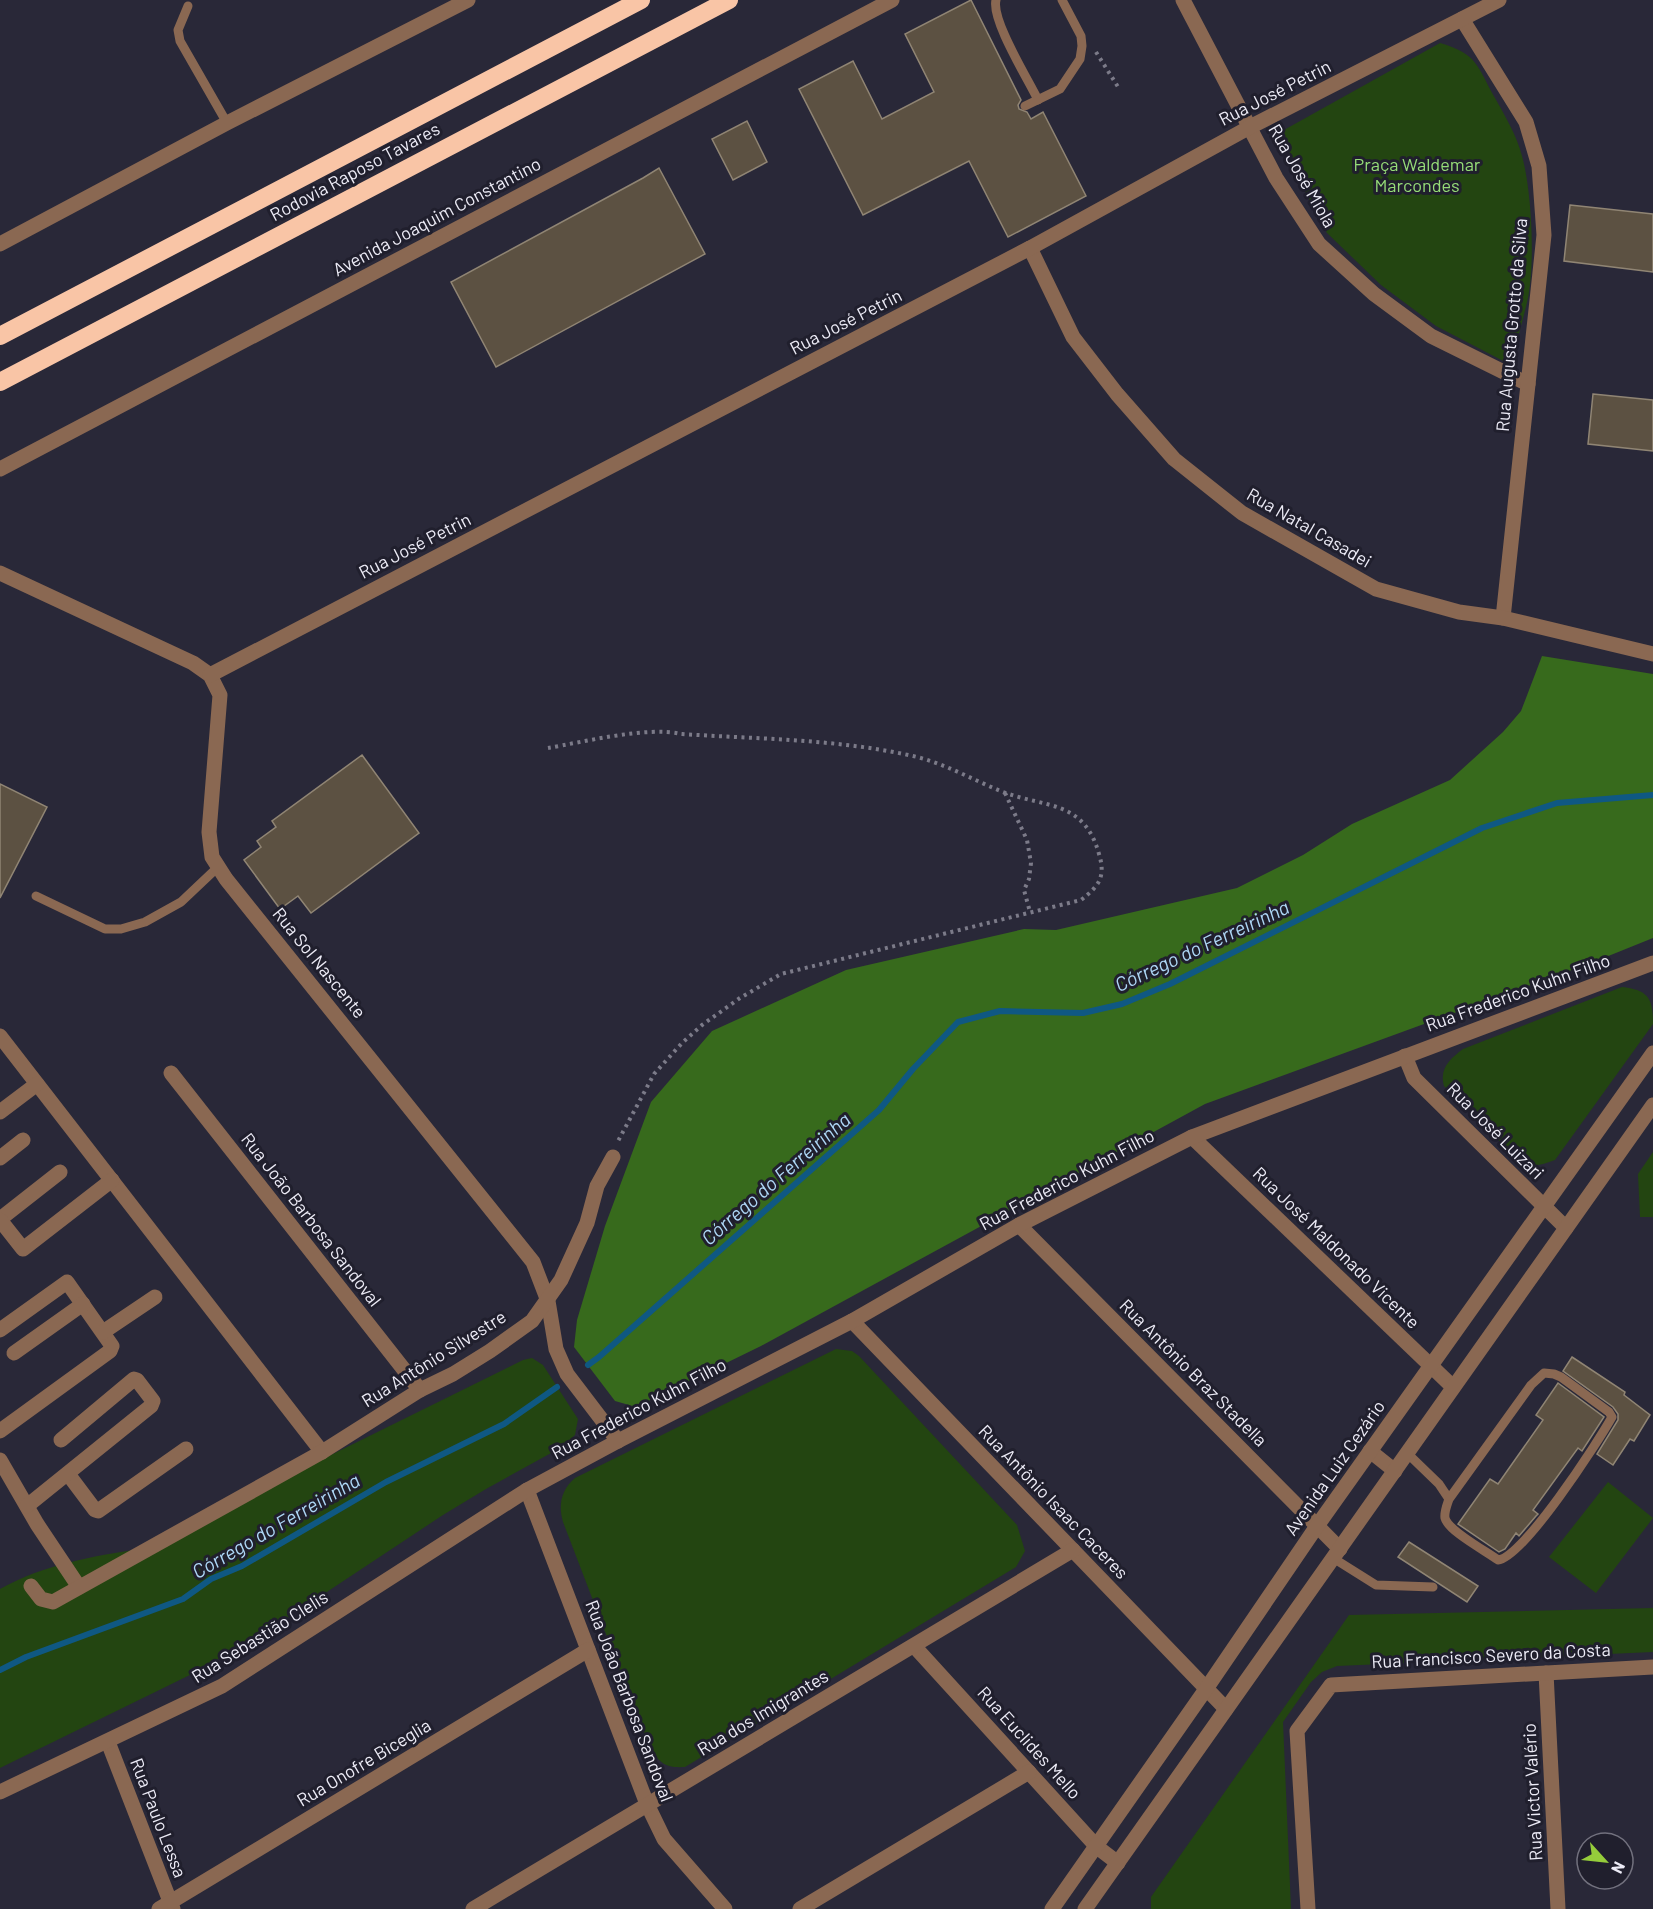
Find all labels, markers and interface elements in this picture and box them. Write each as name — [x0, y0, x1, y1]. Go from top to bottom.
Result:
street label: Rua José Petrin — [1215, 54, 1334, 130]
street label: Rodovia Raposo Tavares — [266, 117, 443, 225]
street label: Rua José Miola — [1264, 120, 1341, 231]
street label: Avenida Joaquim Constantino — [329, 152, 544, 280]
park label: Praça Waldemar Marcondes — [1354, 153, 1481, 196]
street label: Rua Augusta Grotto da Silva — [1491, 217, 1531, 433]
street label: Rua José Petrin — [786, 283, 905, 359]
street label: Rua Natal Casadei — [1243, 483, 1376, 572]
street label: Rua José Petrin — [355, 507, 474, 583]
water label: Córrego do Ferreirinha — [1111, 894, 1293, 996]
street label: Rua Sol Nascente — [268, 903, 371, 1022]
street label: Rua Frederico Kuhn Filho — [1422, 948, 1613, 1036]
street label: Rua José Luizari — [1443, 1077, 1549, 1183]
water label: Córrego do Ferreirinha — [696, 1107, 855, 1250]
street label: Rua Frederico Kuhn Filho — [975, 1124, 1158, 1235]
street label: Rua João Barbosa Sandoval — [237, 1128, 386, 1311]
street label: Rua José Maldonado Vicente — [1249, 1162, 1425, 1333]
street label: Rua Antônio Braz Stadella — [1115, 1294, 1272, 1451]
street label: Rua Antônio Silvestre — [357, 1305, 510, 1411]
street label: Rua Frederico Kuhn Filho — [547, 1353, 730, 1464]
street label: Avenida Luiz Cezário — [1279, 1396, 1389, 1539]
street label: Rua Antônio Isaac Caceres — [974, 1420, 1133, 1583]
water label: Córrego do Ferreirinha — [187, 1467, 364, 1583]
street label: Rua Sebastião Clelis — [187, 1585, 332, 1687]
street label: Rua João Barbosa Sandoval — [581, 1597, 679, 1805]
street label: Rua Francisco Severo da Costa — [1371, 1638, 1611, 1672]
street label: Rua dos Imigrantes — [693, 1664, 832, 1760]
street label: Rua Euclides Mello — [973, 1681, 1086, 1803]
street label: Rua Onofre Biceglia — [293, 1713, 434, 1811]
street label: Rua Victor Valério — [1517, 1723, 1547, 1861]
street label: Rua Paulo Lessa — [126, 1755, 192, 1881]
north arrow — [1575, 1831, 1635, 1891]
text: N — [1608, 1859, 1630, 1877]

